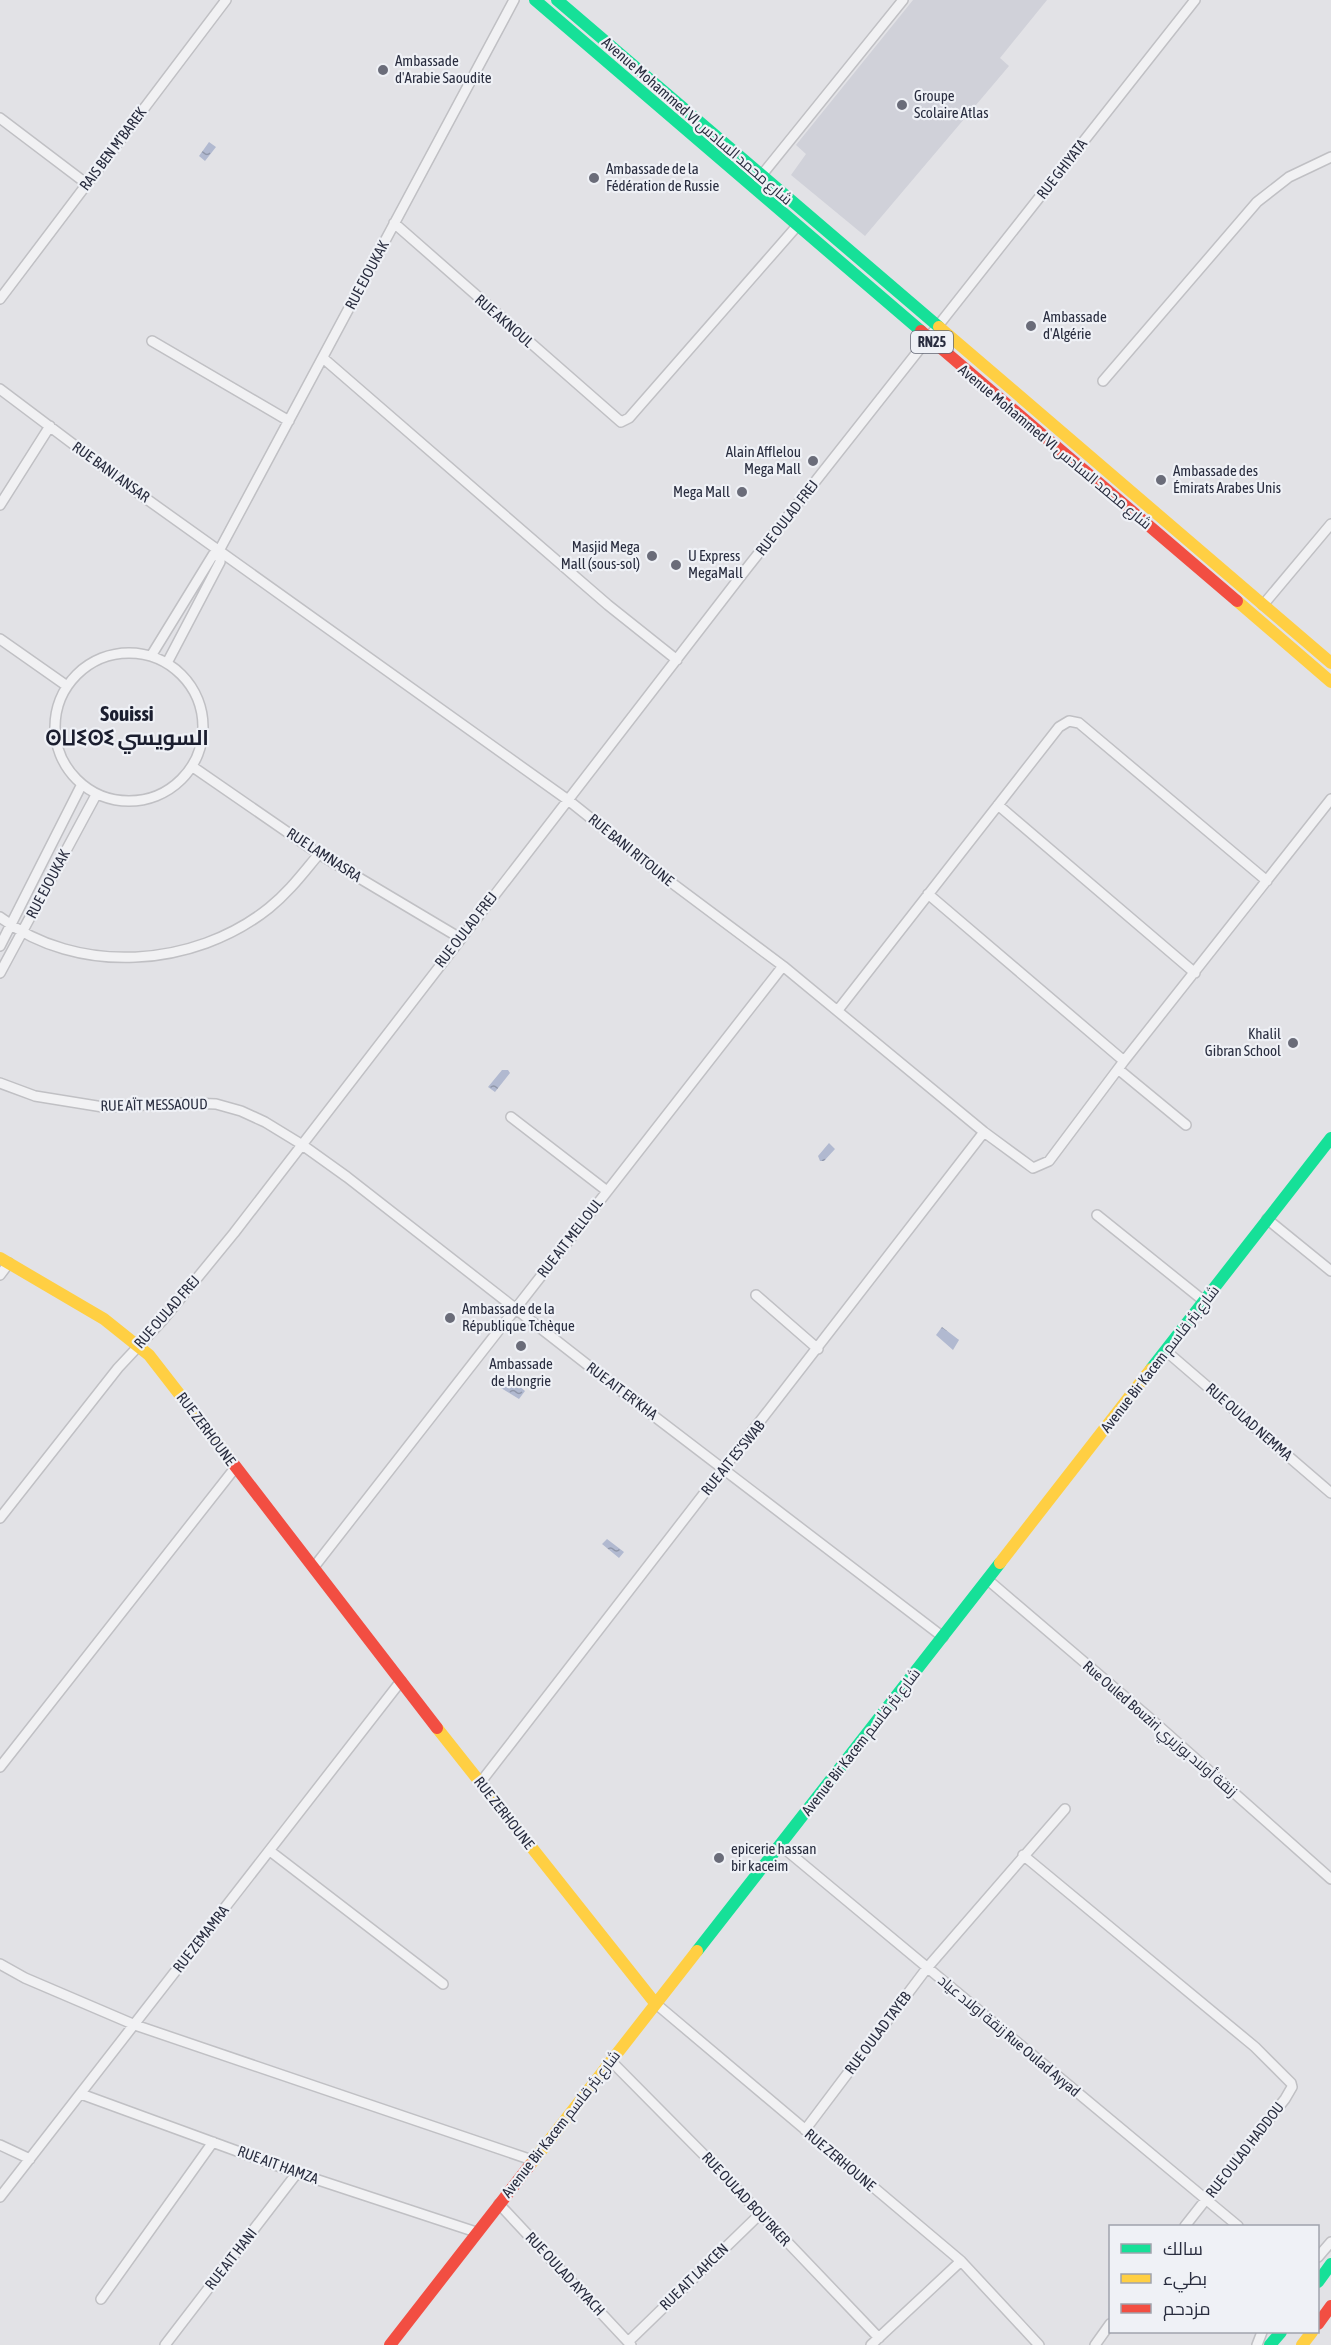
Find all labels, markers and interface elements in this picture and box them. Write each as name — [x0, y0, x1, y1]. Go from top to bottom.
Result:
street label: Avenue Mohammed VI شارع محمد السادس — [597, 33, 796, 210]
place label: Ambassade d'Arabie Saoudite — [395, 52, 492, 86]
marker: Ambassade d'Arabie Saoudite — [376, 63, 390, 77]
place label: Groupe Scolaire Atlas — [914, 87, 989, 121]
marker: Groupe Scolaire Atlas — [895, 98, 909, 112]
street label: RAIS BEN M’BAREK — [76, 103, 150, 194]
street label: RUE GHIYATA — [1033, 135, 1091, 202]
place label: Ambassade de la Fédération de Russie — [606, 160, 719, 194]
marker: Ambassade de la Fédération de Russie — [587, 171, 601, 185]
street label: RUE EJOUKAK — [341, 237, 392, 312]
street label: RUE AKNOUL — [472, 291, 537, 351]
place label: Ambassade d'Algérie — [1043, 308, 1107, 342]
marker: Ambassade d'Algérie — [1024, 319, 1038, 333]
road number: RN25 — [911, 331, 953, 353]
street label: Avenue Mohammed VI شارع محمد السادس — [953, 361, 1155, 535]
street label: RUE BANI ANSAR — [69, 438, 154, 506]
place label: Alain Afflelou Mega Mall — [726, 443, 801, 477]
marker: Alain Afflelou Mega Mall — [806, 454, 820, 468]
place label: Ambassade des Émirats Arabes Unis — [1173, 462, 1281, 496]
marker: Ambassade des Émirats Arabes Unis — [1154, 473, 1168, 487]
street label: RUE OULAD FREJ — [752, 477, 821, 559]
place label: Mega Mall — [673, 483, 730, 500]
marker: Mega Mall — [735, 485, 749, 499]
place label: Masjid Mega Mall (sous-sol) — [561, 538, 640, 572]
place label: U Express MegaMall — [688, 547, 743, 581]
marker: Masjid Mega Mall (sous-sol) — [645, 549, 659, 563]
marker: U Express MegaMall — [669, 558, 683, 572]
district label: Souissi ⵙⵡⵉⵙⵉ السويسي — [45, 701, 209, 754]
street label: RUE BANI RITOUNE — [585, 810, 678, 889]
street label: RUE LAMNASRA — [284, 824, 365, 885]
street label: RUE EJOUKAK — [22, 846, 73, 921]
street label: RUE OULAD FREJ — [431, 889, 500, 971]
place label: Khalil Gibran School — [1205, 1025, 1281, 1059]
marker: Khalil Gibran School — [1286, 1036, 1300, 1050]
street label: RUE AÏT MESSAOUD — [100, 1095, 208, 1114]
street label: RUE AIT MELLOUL — [533, 1195, 606, 1281]
street label: RUE OULAD FREJ — [130, 1272, 203, 1351]
street label: Avenue Bir Kacem شارع بئر قاسم — [1097, 1282, 1225, 1437]
place label: Ambassade de la République Tchèque — [462, 1300, 575, 1334]
marker: Ambassade de la République Tchèque — [443, 1311, 457, 1325]
marker: Ambassade de Hongrie — [514, 1339, 528, 1353]
place label: Ambassade de Hongrie — [489, 1355, 553, 1389]
street label: RUE AIT ER'KHA — [583, 1358, 662, 1423]
street label: RUE OULAD NEMMA — [1203, 1380, 1296, 1464]
street label: RUE ZERHOUNE — [173, 1389, 240, 1469]
street label: RUE AIT ES'SWAB — [697, 1417, 768, 1498]
street label: Rue Ouled Bouziri زنقة أولاد بوزيري — [1077, 1656, 1242, 1803]
street label: Avenue Bir Kacem شارع بئر قاسم — [798, 1665, 926, 1820]
street label: RUE ZERHOUNE — [471, 1773, 538, 1853]
place label: epicerie hassan bir kaceim — [731, 1840, 817, 1874]
marker: epicerie hassan bir kaceim — [712, 1851, 726, 1865]
street label: RUE ZEMAMRA — [169, 1901, 232, 1976]
street label: زنقة اولاد عياد Rue Oulad Ayyad — [934, 1971, 1084, 2101]
street label: RUE OULAD TAYEB — [841, 1988, 914, 2077]
street label: Avenue Bir Kacem شارع بئر قاسم — [498, 2047, 626, 2202]
street label: RUE OULAD HADDOU — [1202, 2099, 1287, 2201]
street label: RUE ZERHOUNE — [802, 2125, 880, 2194]
street label: RUE AIT HAMZA — [235, 2142, 322, 2187]
street label: RUE OULAD BOU'BKER — [699, 2148, 794, 2249]
street label: RUE AIT HANI — [201, 2225, 260, 2293]
legend — [1109, 2225, 1319, 2333]
street label: RUE OULAD AYYACH — [522, 2228, 608, 2319]
text: سالك — [1163, 2238, 1203, 2259]
street label: RUE AIT LAHCEN — [656, 2240, 731, 2313]
text: بطيء — [1163, 2268, 1207, 2293]
text: مزدحم — [1163, 2298, 1211, 2321]

